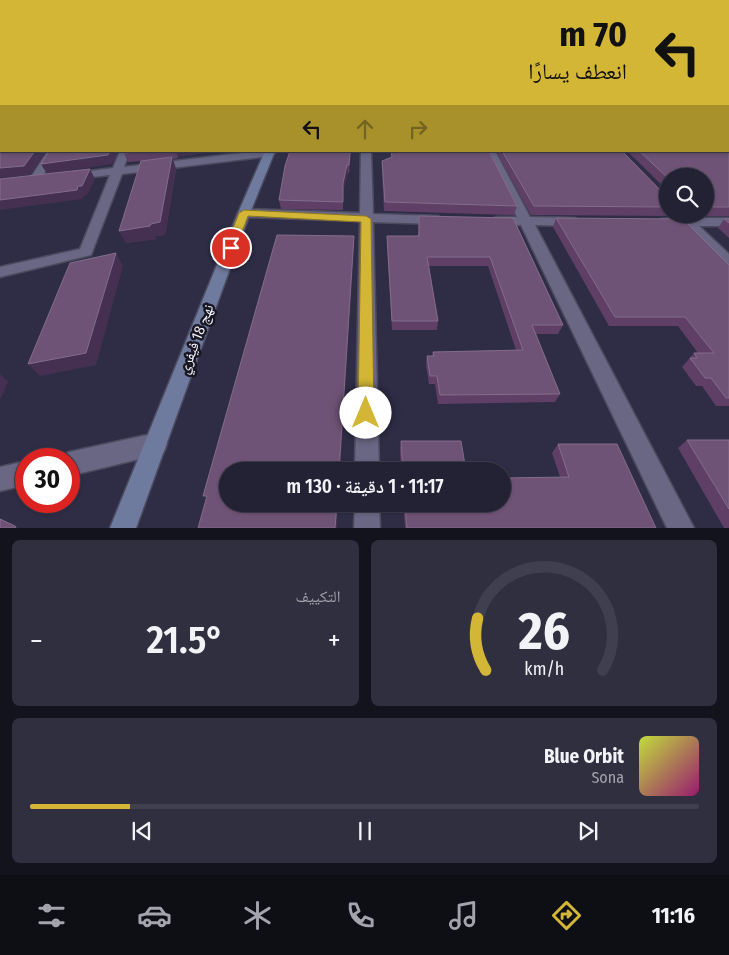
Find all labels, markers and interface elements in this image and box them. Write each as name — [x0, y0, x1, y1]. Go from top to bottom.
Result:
text: 70 m — [559, 13, 627, 55]
icon: left — [645, 20, 710, 85]
text: انعطف يسارًا — [528, 58, 627, 85]
icon: left — [298, 115, 326, 143]
icon: ahead — [351, 115, 379, 143]
icon: right — [404, 115, 432, 143]
map controls — [659, 168, 714, 223]
button: search — [659, 168, 714, 223]
pin — [210, 227, 252, 269]
icon: arrive — [217, 234, 245, 262]
street label: نهج 18 فيفري — [175, 302, 220, 377]
position arrow — [339, 386, 391, 438]
speed limit sign: 30 — [15, 448, 80, 513]
text: 11:17 · 1 دقيقة · 130 m — [286, 475, 444, 498]
text: التكييف — [296, 587, 341, 606]
text: 26 — [517, 600, 569, 663]
text: 21.5° — [147, 617, 224, 663]
text: − — [30, 624, 43, 657]
text: + — [328, 624, 340, 657]
text: km/h — [524, 658, 564, 680]
text: Blue Orbit — [544, 745, 624, 768]
text: Sona — [591, 768, 624, 787]
icon: previous — [128, 817, 156, 845]
icon: pause — [351, 817, 379, 845]
icon: next — [574, 817, 602, 845]
icon: filters — [34, 898, 69, 933]
icon: car — [137, 898, 172, 933]
icon: climate — [240, 898, 275, 933]
icon: phone — [343, 898, 378, 933]
icon: music — [446, 898, 481, 933]
icon: directions — [549, 898, 584, 933]
text: 11:16 — [652, 902, 695, 929]

